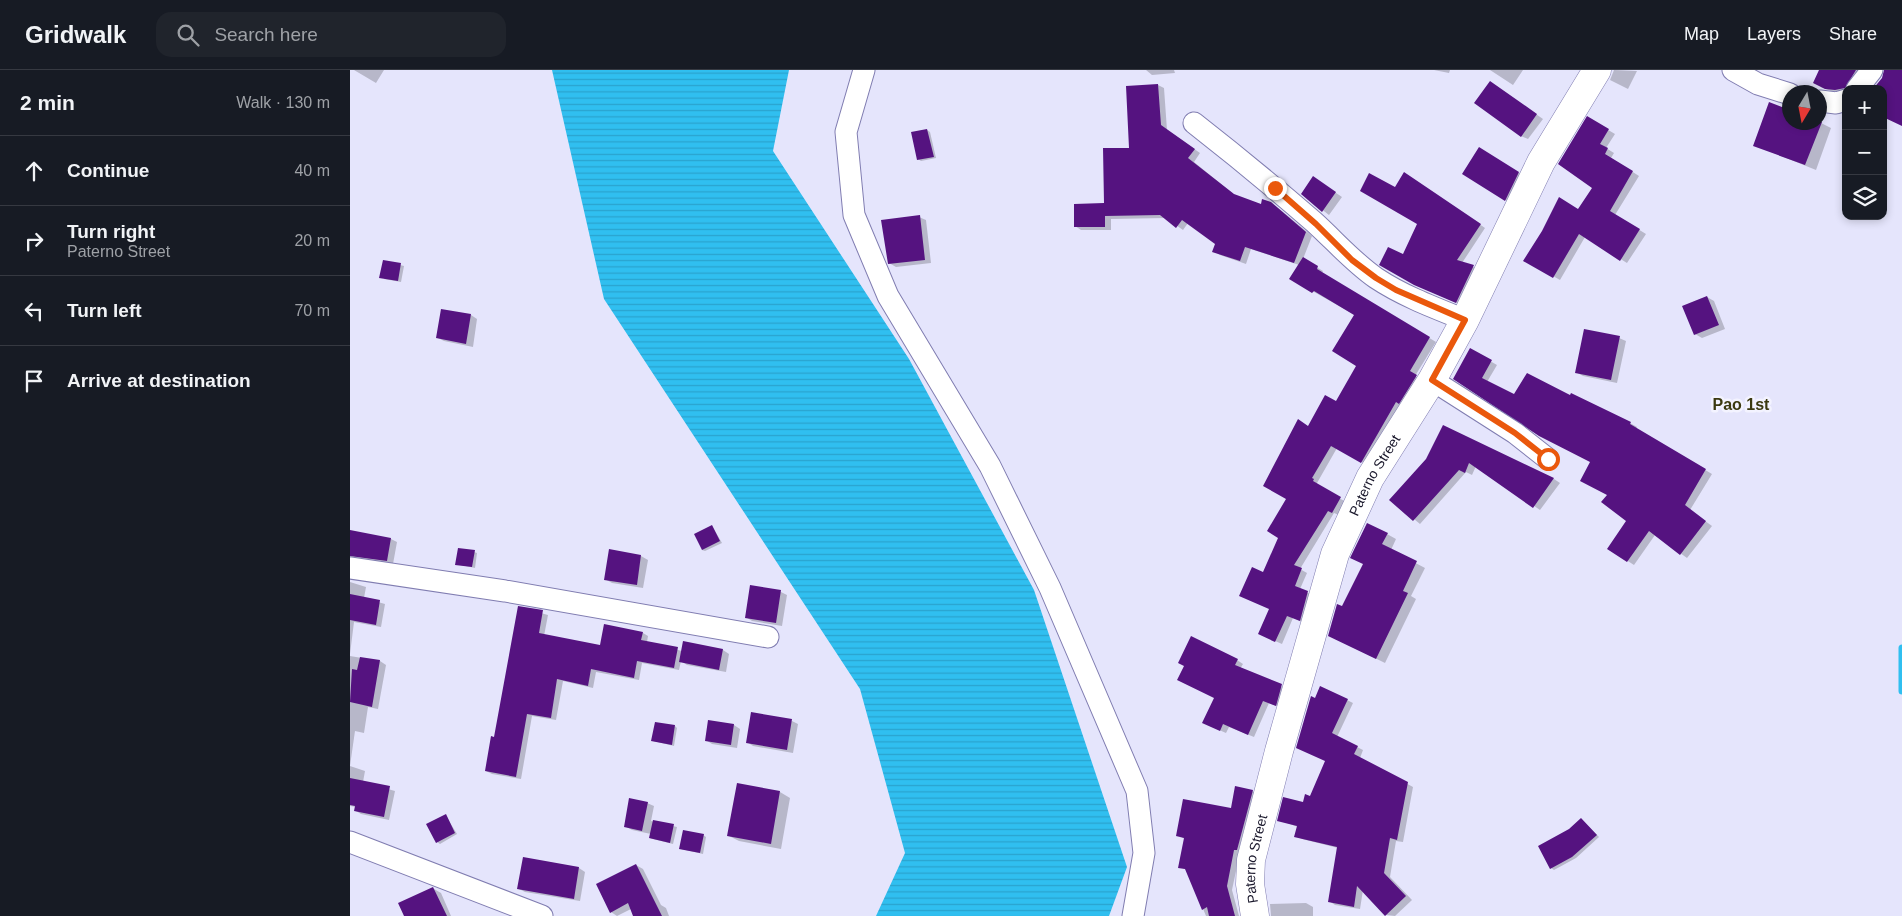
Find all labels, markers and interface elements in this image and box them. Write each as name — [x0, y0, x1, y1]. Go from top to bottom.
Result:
search box — [156, 12, 506, 57]
text: Gridwalk — [25, 21, 126, 48]
icon: search — [174, 21, 202, 49]
text: Search here — [214, 24, 318, 45]
text: Map — [1684, 24, 1719, 44]
text: Layers — [1747, 24, 1801, 44]
text: Share — [1829, 24, 1877, 44]
north arrow — [1782, 85, 1827, 130]
map controls — [1842, 85, 1887, 220]
button: + — [1842, 85, 1887, 130]
text: 2 min — [20, 91, 75, 114]
text: Walk · 130 m — [236, 94, 330, 111]
button: − — [1842, 130, 1887, 175]
icon: ahead — [20, 157, 48, 185]
text: Continue — [67, 160, 149, 181]
text: 40 m — [294, 162, 330, 179]
button: layers — [1842, 175, 1887, 220]
route end — [1264, 177, 1287, 200]
text: Turn right — [67, 221, 155, 242]
icon: right — [20, 227, 48, 255]
text: 20 m — [294, 232, 330, 249]
text: Paterno Street — [67, 243, 170, 260]
icon: left — [20, 297, 48, 325]
text: Turn left — [67, 300, 142, 321]
text: 70 m — [294, 302, 330, 319]
icon: arrive — [20, 367, 48, 395]
text: Arrive at destination — [67, 370, 251, 391]
district label: Pao 1st — [1713, 396, 1770, 413]
street label: Paterno Street — [1346, 432, 1403, 518]
route start — [1537, 448, 1560, 471]
street label: Paterno Street — [1242, 813, 1270, 905]

